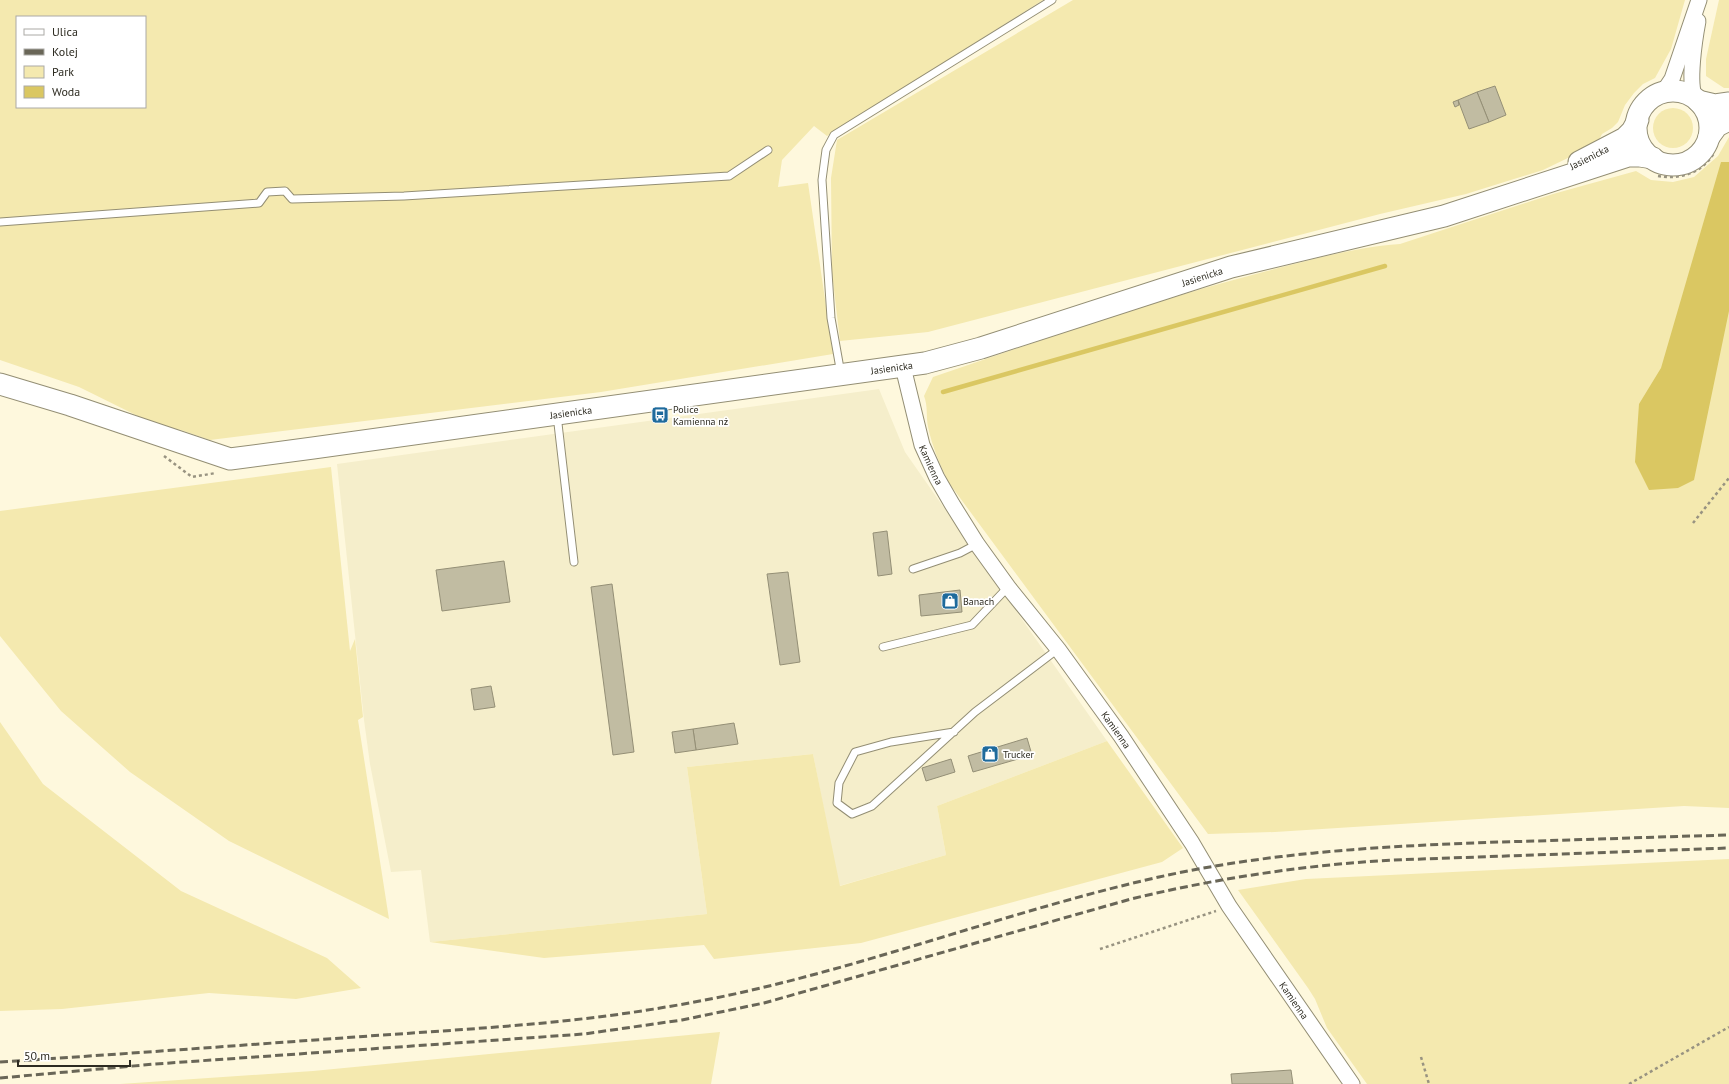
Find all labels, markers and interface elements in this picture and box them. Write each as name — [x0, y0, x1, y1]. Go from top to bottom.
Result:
legend — [16, 16, 146, 108]
text: Ulica — [52, 24, 78, 39]
text: Kolej — [52, 44, 78, 59]
text: Park — [52, 64, 74, 79]
text: Woda — [52, 84, 80, 99]
street label: Jasienicka — [1567, 142, 1611, 173]
street label: Jasienicka — [1179, 264, 1224, 290]
street label: Jasienicka — [869, 359, 914, 378]
street label: Jasienicka — [548, 403, 593, 422]
place label: Police Kamienna nż — [673, 403, 728, 428]
bus stop icon: Police Kamienna nż — [650, 405, 670, 425]
street label: Kamienna — [916, 443, 946, 487]
shop icon: Banach — [940, 591, 960, 611]
place label: Banach — [963, 595, 994, 608]
street label: Kamienna — [1098, 709, 1133, 751]
shop icon: Trucker — [980, 744, 1000, 764]
place label: Trucker — [1003, 748, 1035, 761]
street label: Kamienna — [1276, 979, 1311, 1022]
scale bar — [18, 1042, 130, 1068]
text: 50 m — [24, 1048, 50, 1063]

